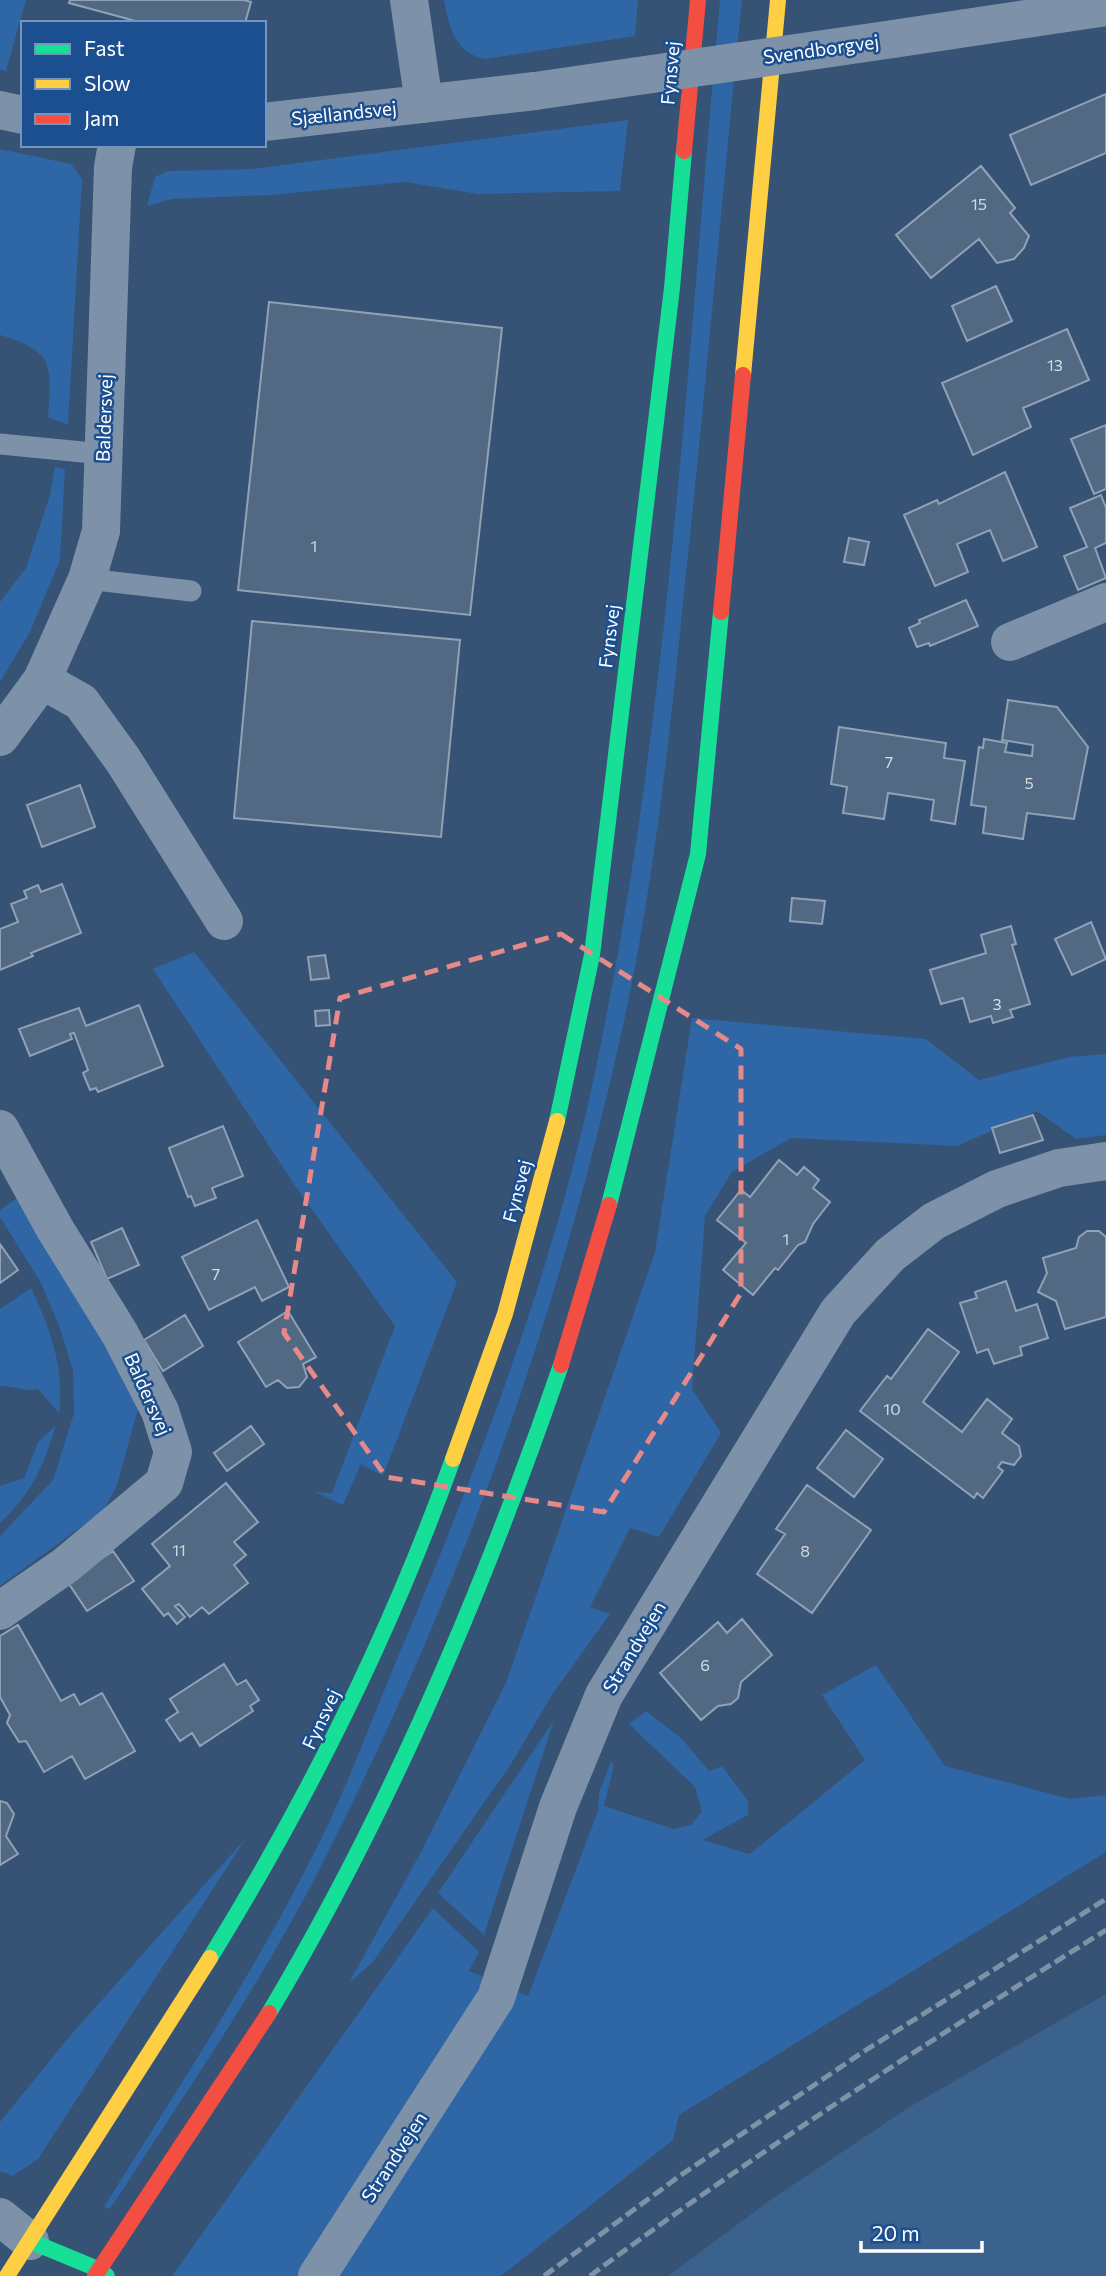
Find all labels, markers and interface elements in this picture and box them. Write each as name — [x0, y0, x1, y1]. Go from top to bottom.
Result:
legend — [21, 21, 266, 147]
street label: Svendborgvej — [762, 29, 880, 68]
text: Fast — [84, 35, 125, 60]
street label: Fynsvej — [655, 40, 684, 106]
text: Slow — [84, 70, 131, 95]
street label: Sjællandsvej — [290, 96, 398, 129]
text: Jam — [84, 105, 119, 130]
house number: 15 — [971, 194, 987, 213]
house number: 13 — [1047, 355, 1063, 374]
street label: Baldersvej — [90, 374, 117, 462]
house number: 1 — [311, 536, 317, 555]
street label: Fynsvej — [593, 603, 624, 669]
house number: 7 — [885, 752, 893, 771]
house number: 5 — [1024, 773, 1034, 792]
house number: 3 — [992, 994, 1002, 1013]
street label: Fynsvej — [497, 1157, 536, 1225]
house number: 1 — [783, 1229, 789, 1248]
house number: 7 — [212, 1264, 220, 1283]
street label: Baldersvej — [120, 1349, 177, 1439]
house number: 10 — [883, 1399, 901, 1418]
house number: 11 — [172, 1540, 186, 1559]
house number: 8 — [800, 1541, 810, 1560]
street label: Strandvejen — [597, 1597, 670, 1697]
house number: 6 — [700, 1655, 710, 1674]
street label: Fynsvej — [297, 1685, 344, 1753]
street label: Strandvejen — [356, 2107, 431, 2206]
scale bar — [861, 2210, 982, 2254]
text: 20 m — [872, 2220, 920, 2245]

